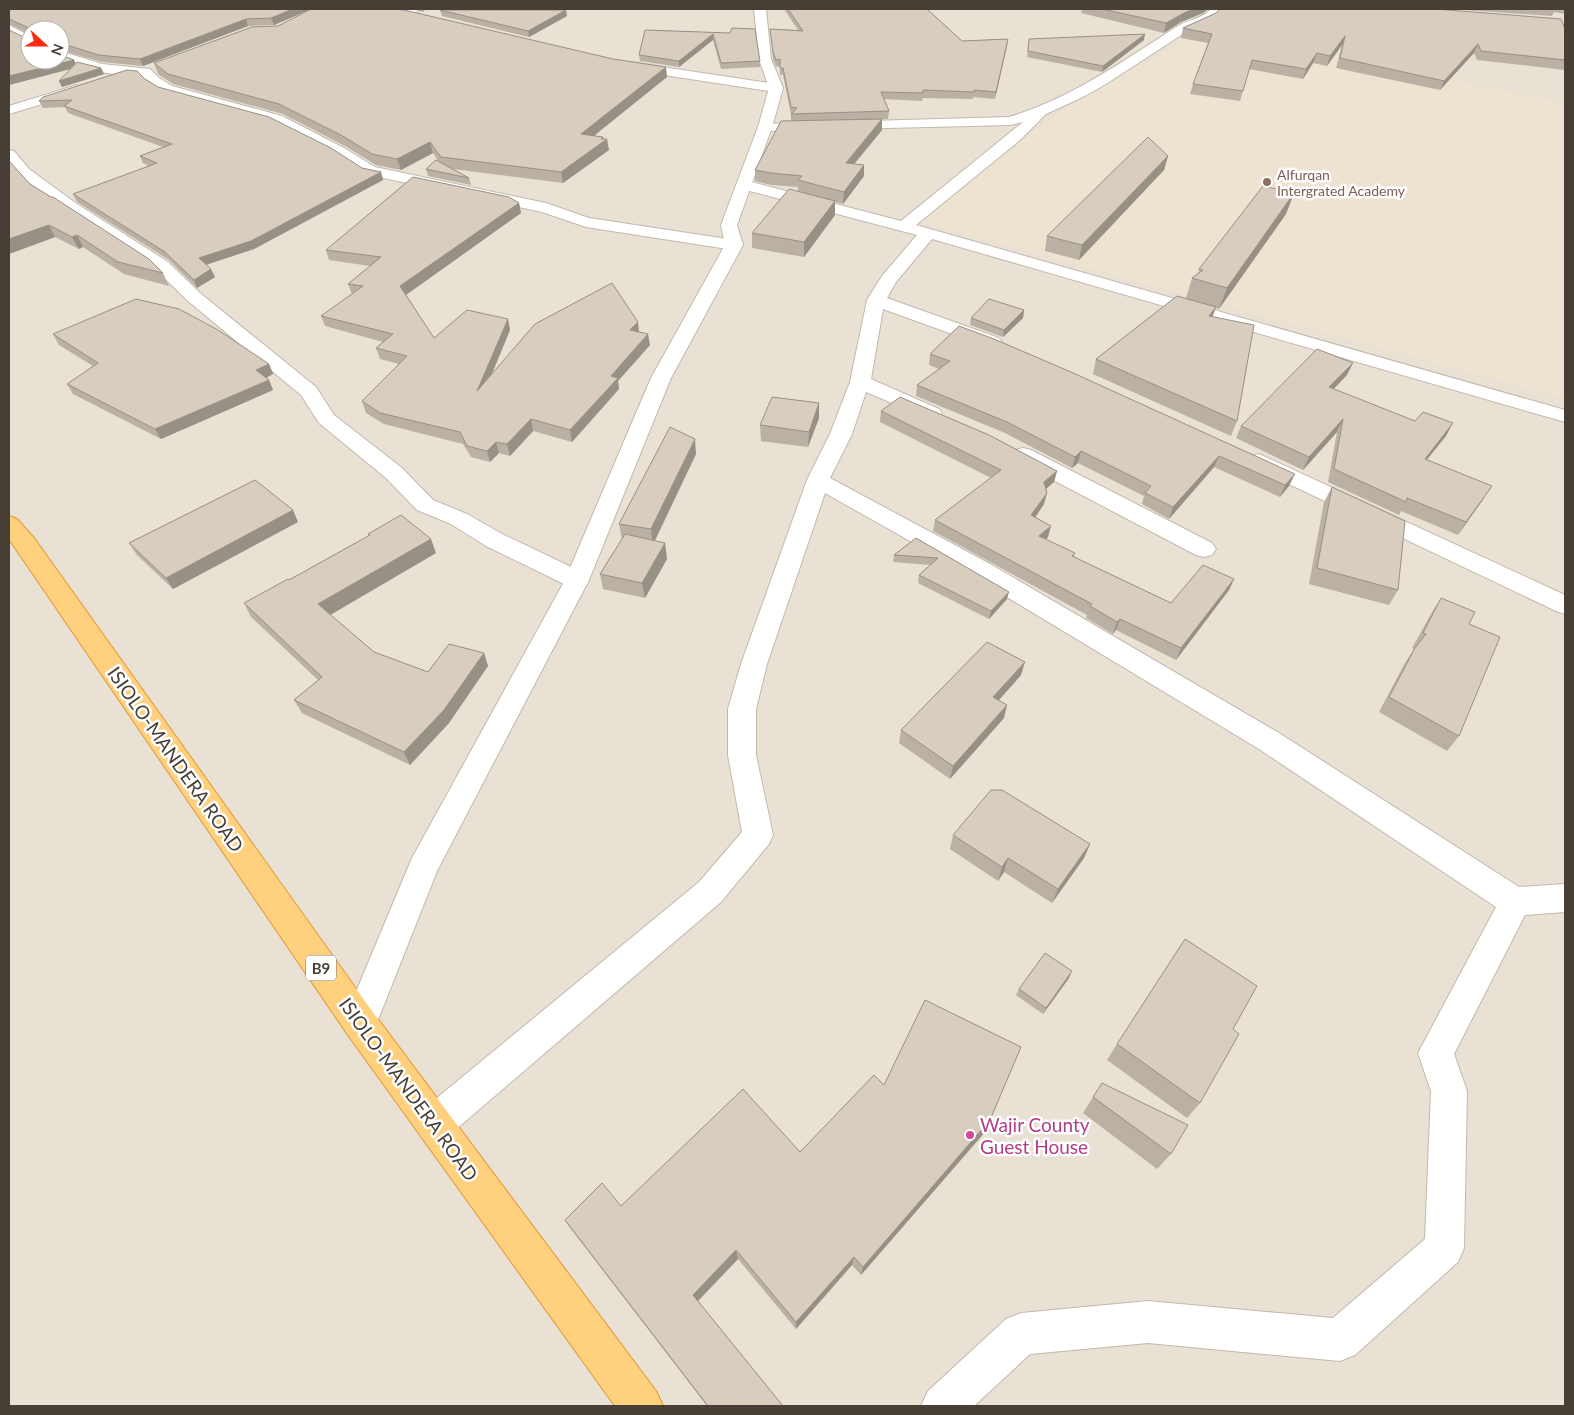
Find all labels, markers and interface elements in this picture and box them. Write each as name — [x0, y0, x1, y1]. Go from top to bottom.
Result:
north arrow — [20, 20, 70, 70]
text: N — [48, 42, 67, 58]
place label: Alfurqan Intergrated Academy — [1277, 166, 1406, 199]
marker: Alfurqan Intergrated Academy — [1261, 176, 1273, 188]
street label: ISIOLO-MANDERA ROAD — [103, 662, 249, 856]
road number: B9 — [306, 956, 336, 980]
street label: ISIOLO-MANDERA ROAD — [335, 993, 483, 1185]
place label: Wajir County Guest House — [980, 1113, 1090, 1158]
marker: Wajir County Guest House — [964, 1129, 976, 1141]

